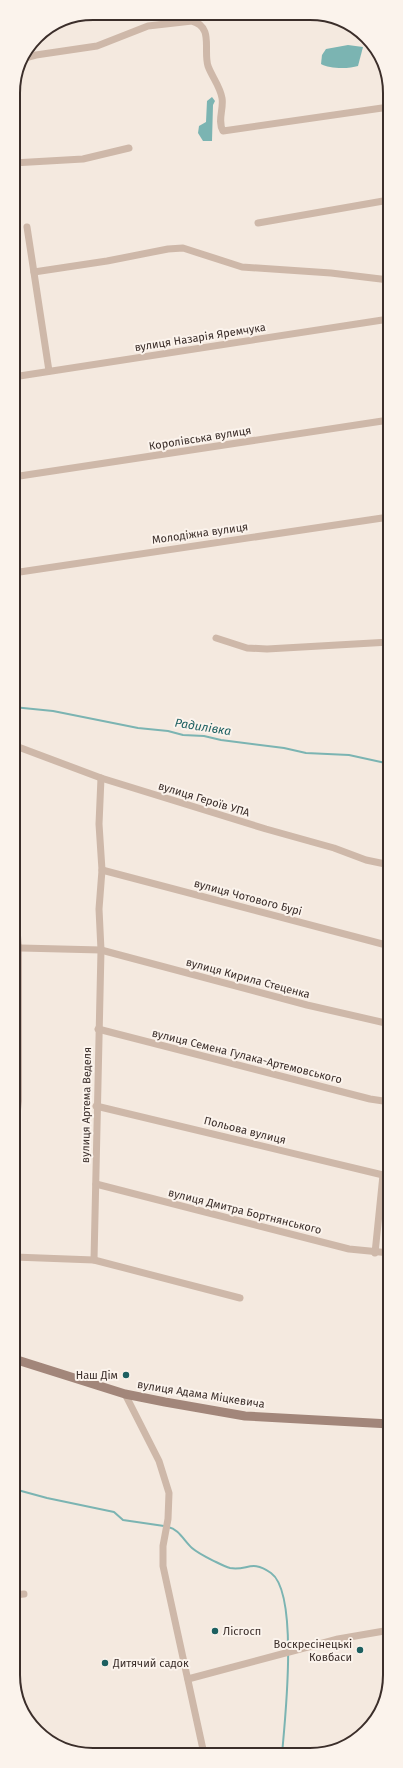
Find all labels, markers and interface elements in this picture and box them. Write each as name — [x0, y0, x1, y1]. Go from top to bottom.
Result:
street label: вулиця Назарія Яремчука — [134, 321, 267, 354]
street label: Королівська вулиця — [148, 424, 252, 453]
street label: Молодіжна вулиця — [151, 520, 249, 547]
water label: Радилівка — [174, 716, 232, 738]
street label: вулиця Героїв УПА — [157, 779, 252, 820]
street label: вулиця Чотового Бурі — [192, 877, 303, 918]
street label: вулиця Кирила Стеценка — [184, 956, 311, 1001]
street label: вулиця Семена Гулака-Артемовського — [150, 1027, 343, 1086]
street label: вулиця Артема Веделя — [79, 1047, 94, 1163]
street label: Польова вулиця — [203, 1114, 287, 1147]
street label: вулиця Дмитра Бортнянського — [167, 1186, 323, 1237]
place label: Наш Дім — [76, 1369, 118, 1382]
marker: Наш Дім — [121, 1370, 131, 1380]
street label: вулиця Адама Міцкевича — [136, 1378, 266, 1411]
place label: Лісгосп — [223, 1625, 261, 1638]
marker: Лісгосп — [210, 1626, 220, 1636]
place label: Воскресінецькі Ковбаси — [274, 1638, 352, 1664]
marker: Воскресінецькі Ковбаси — [355, 1645, 365, 1655]
place label: Дитячий садок — [112, 1657, 189, 1670]
marker: Дитячий садок — [100, 1658, 110, 1668]

